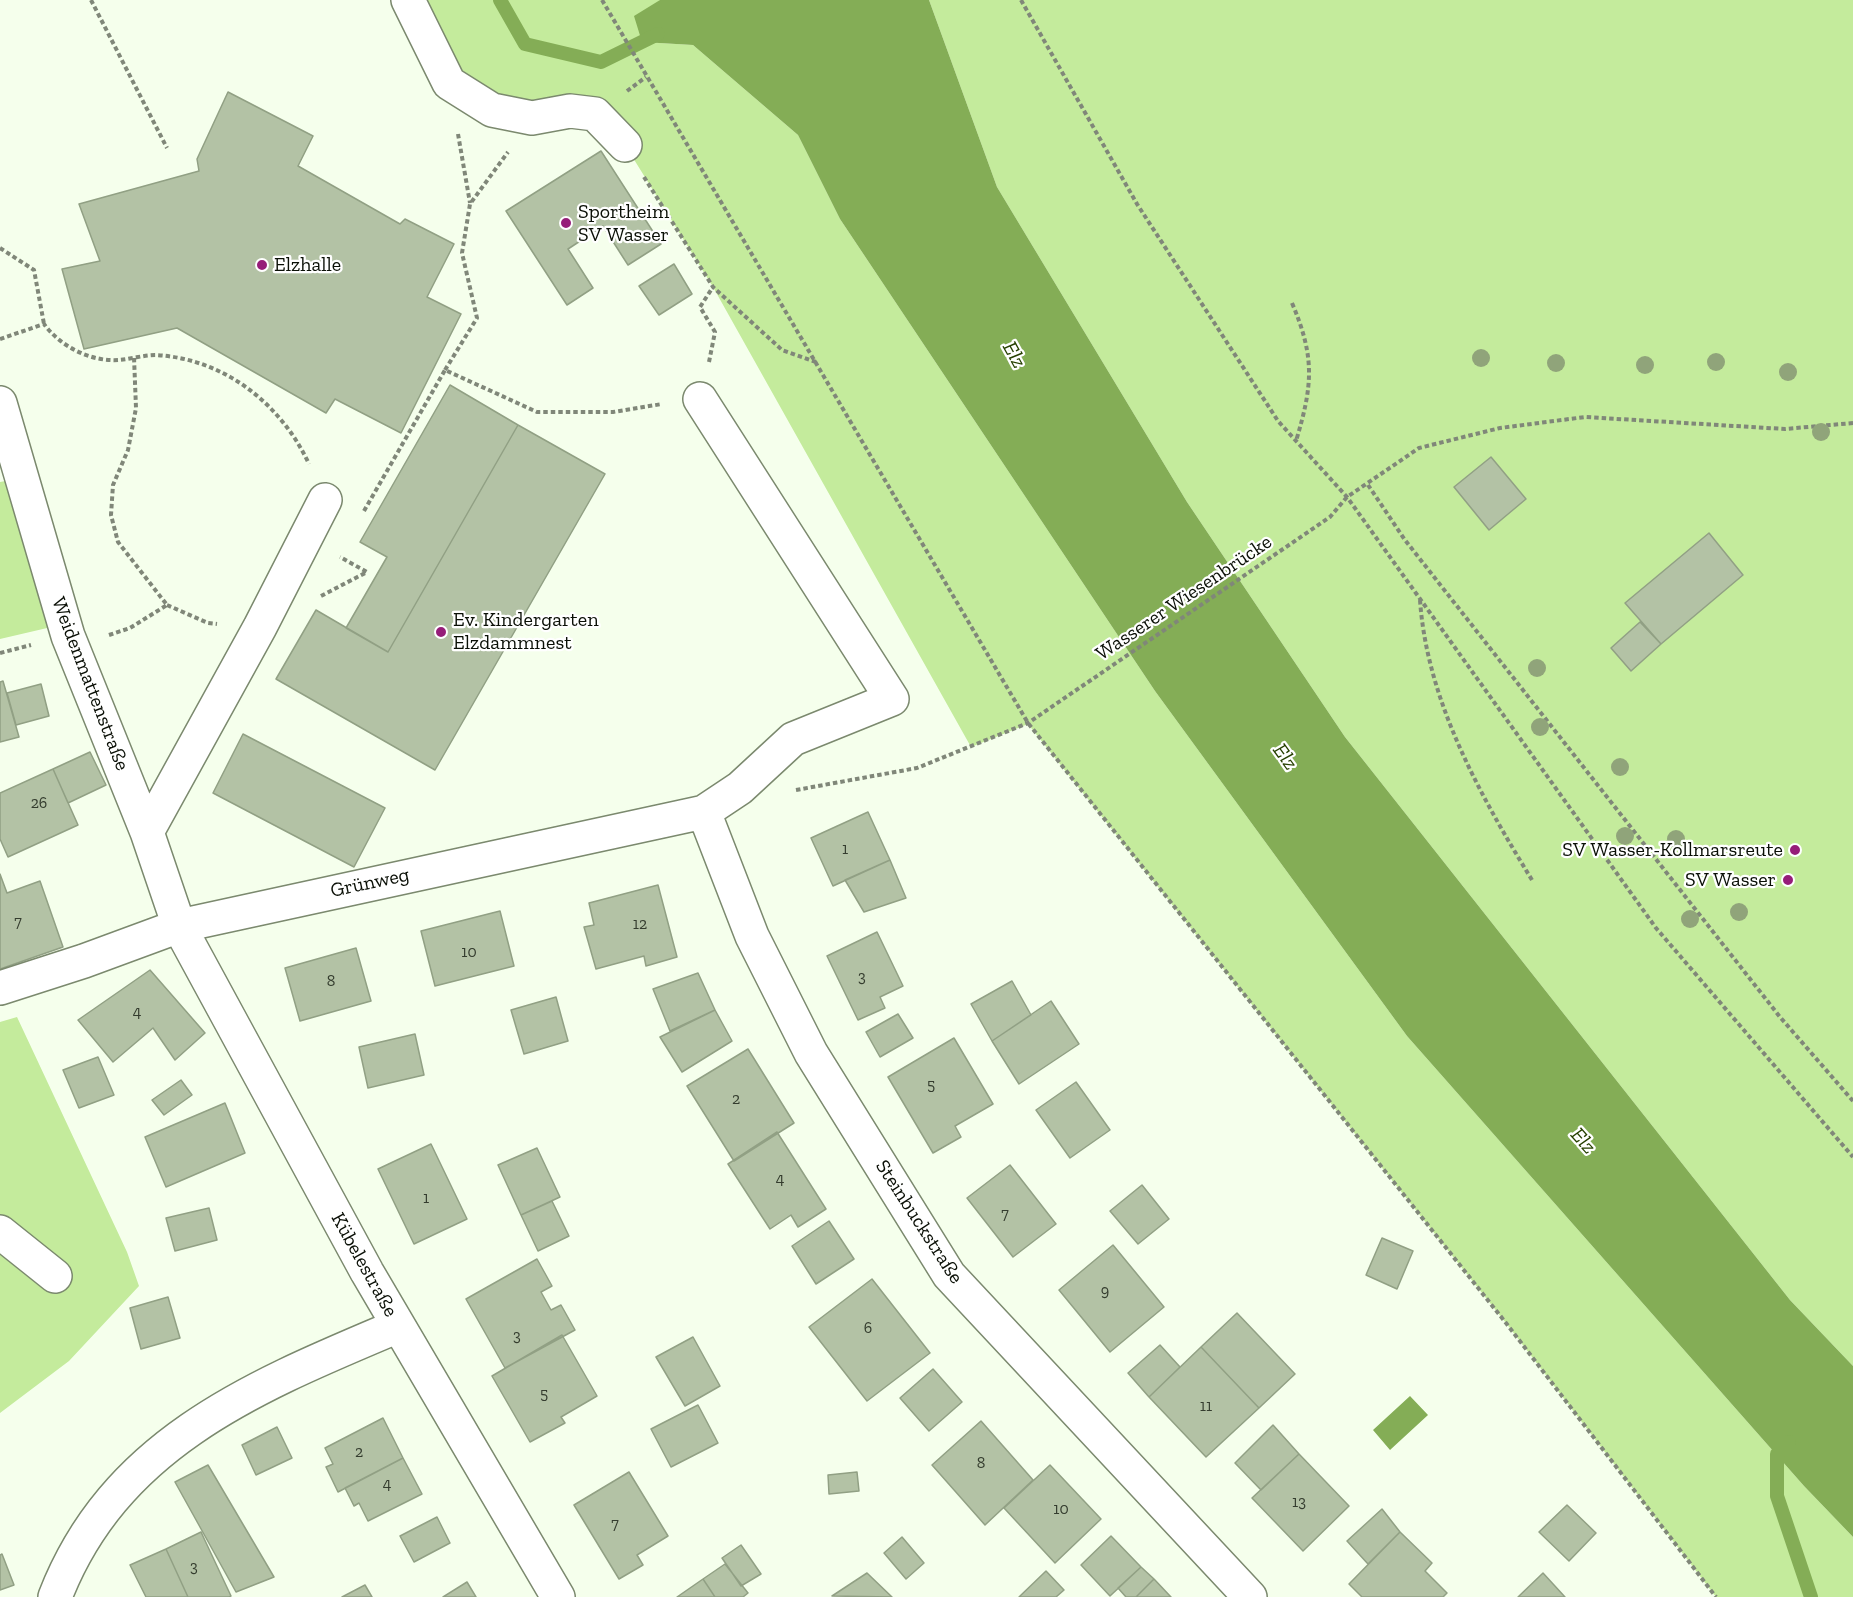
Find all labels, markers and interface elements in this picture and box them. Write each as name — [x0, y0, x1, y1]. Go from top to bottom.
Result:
place label: Sportheim SV Wasser — [578, 200, 669, 247]
marker: Sportheim SV Wasser — [559, 216, 573, 230]
place label: Elzhalle — [274, 253, 341, 277]
marker: Elzhalle — [255, 258, 269, 272]
water label: Elz — [997, 337, 1031, 373]
street label: Wasserer Wiesenbrücke — [1091, 530, 1277, 666]
street label: Weidenmattenstraße — [46, 594, 134, 774]
place label: Ev. Kindergarten Elzdammnest — [453, 608, 599, 655]
marker: Ev. Kindergarten Elzdammnest — [434, 625, 448, 639]
water label: Elz — [1267, 739, 1303, 775]
house number: 26 — [31, 793, 47, 813]
place label: SV Wasser-Kollmarsreute — [1562, 838, 1783, 862]
house number: 1 — [842, 839, 848, 859]
marker: SV Wasser-Kollmarsreute — [1788, 843, 1802, 857]
street label: Grünweg — [328, 863, 412, 903]
place label: SV Wasser — [1685, 868, 1776, 892]
marker: SV Wasser — [1781, 873, 1795, 887]
house number: 7 — [14, 912, 22, 932]
house number: 12 — [633, 914, 647, 934]
house number: 10 — [461, 942, 477, 962]
house number: 3 — [858, 967, 866, 987]
house number: 8 — [327, 971, 335, 991]
house number: 4 — [133, 1002, 141, 1022]
house number: 5 — [927, 1075, 935, 1095]
house number: 2 — [732, 1089, 740, 1109]
water label: Elz — [1565, 1123, 1601, 1159]
street label: Steinbuckstraße — [870, 1156, 968, 1288]
house number: 4 — [776, 1169, 784, 1189]
house number: 1 — [423, 1188, 429, 1208]
house number: 7 — [1001, 1204, 1009, 1224]
street label: Kübelestraße — [326, 1209, 402, 1321]
house number: 9 — [1101, 1281, 1109, 1301]
house number: 6 — [864, 1318, 872, 1338]
house number: 3 — [513, 1326, 521, 1346]
house number: 5 — [540, 1384, 548, 1404]
house number: 11 — [1200, 1396, 1212, 1416]
house number: 2 — [355, 1442, 363, 1462]
house number: 8 — [977, 1453, 985, 1473]
house number: 4 — [383, 1474, 391, 1494]
house number: 13 — [1292, 1492, 1306, 1512]
house number: 10 — [1053, 1499, 1069, 1519]
house number: 7 — [611, 1514, 619, 1534]
house number: 3 — [190, 1557, 198, 1577]

